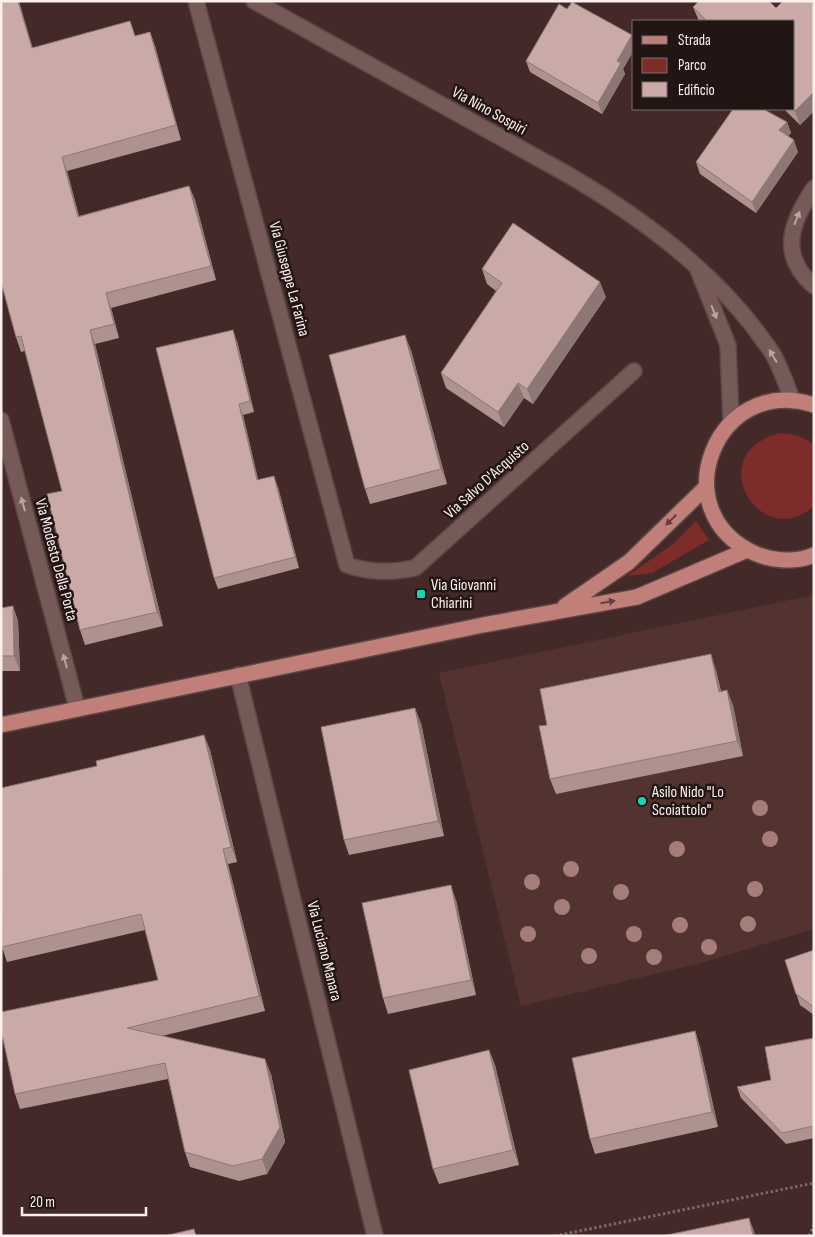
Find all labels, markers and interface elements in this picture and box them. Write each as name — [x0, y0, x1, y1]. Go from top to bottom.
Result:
legend — [632, 20, 795, 110]
text: Strada — [678, 31, 711, 50]
text: Parco — [678, 56, 706, 75]
text: Edificio — [678, 81, 715, 100]
street label: Via Nino Sospiri — [448, 83, 530, 139]
one-way arrow — [793, 210, 801, 225]
street label: Via Giuseppe La Farina — [265, 219, 313, 339]
one-way arrow — [711, 305, 719, 319]
one-way arrow — [769, 350, 778, 363]
street label: Via Salvo D'Acquisto — [441, 437, 533, 523]
one-way arrow — [19, 496, 27, 511]
street label: Via Modesto Della Porta — [31, 497, 81, 623]
one-way arrow — [666, 514, 678, 526]
place label: Via Giovanni Chiarini — [431, 576, 496, 613]
marker: Via Giovanni Chiarini — [415, 588, 427, 600]
one-way arrow — [600, 597, 616, 605]
one-way arrow — [60, 653, 68, 668]
place label: Asilo Nido "Lo Scoiattolo" — [651, 783, 724, 820]
marker: Asilo Nido "Lo Scoiattolo" — [636, 795, 648, 807]
street label: Via Luciano Manara — [302, 899, 346, 1003]
scale bar — [22, 1184, 146, 1216]
text: 20 m — [30, 1193, 55, 1212]

